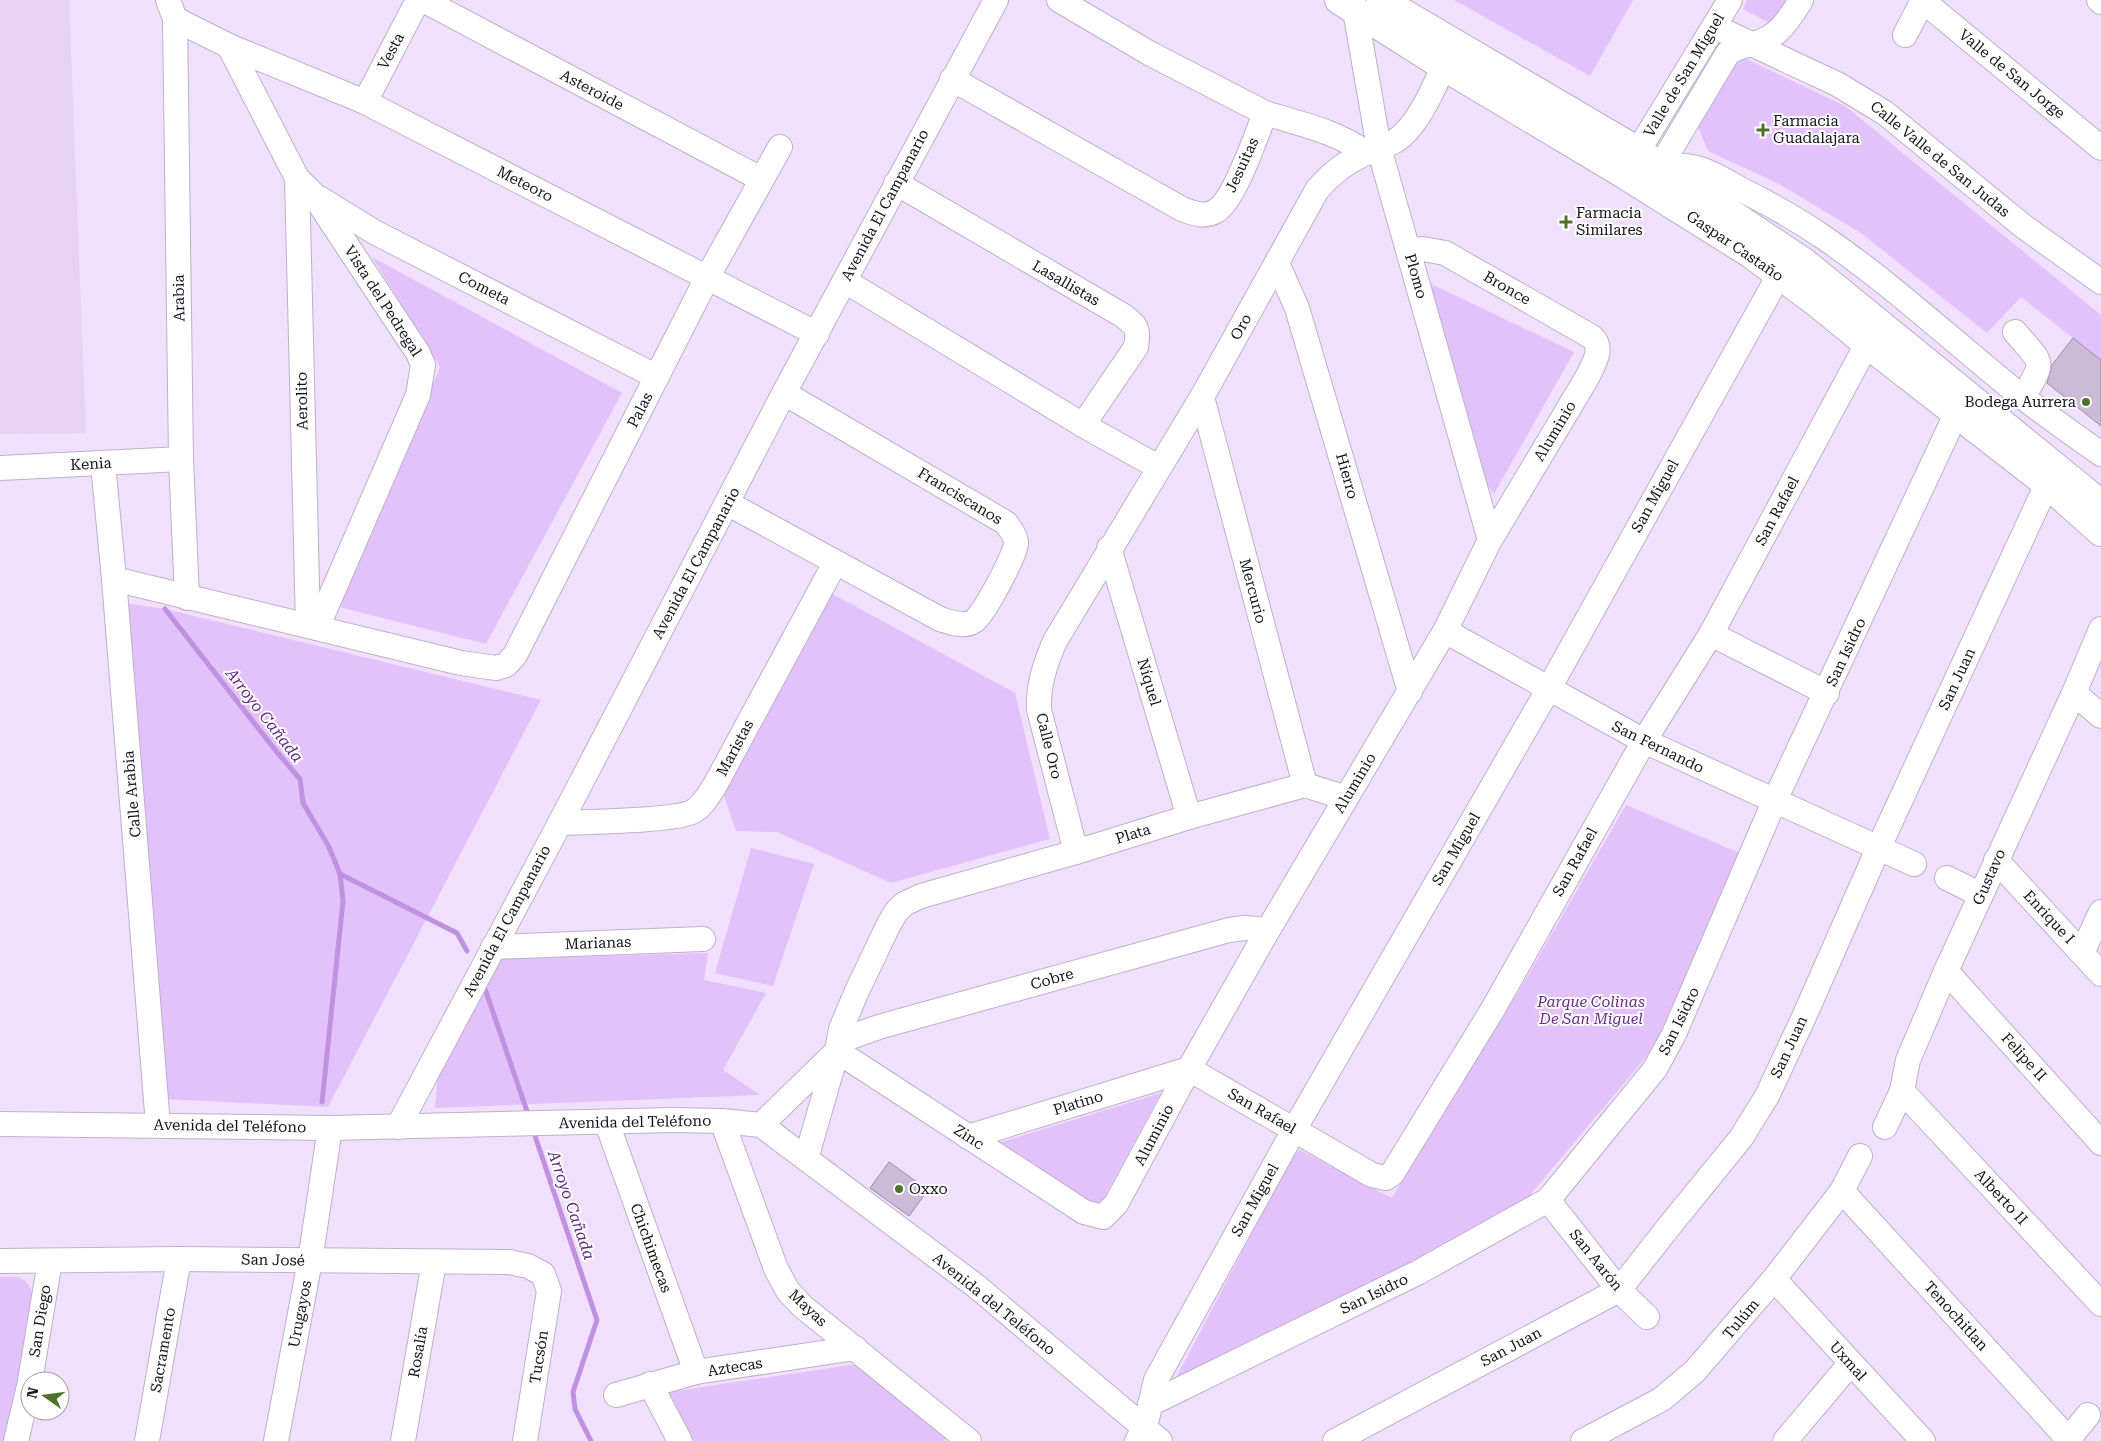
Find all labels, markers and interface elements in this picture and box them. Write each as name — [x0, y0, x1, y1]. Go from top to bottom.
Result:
street label: Valle de San Miguel — [1640, 10, 1728, 140]
street label: Valle de San Jorge — [1955, 26, 2069, 122]
street label: Vesta — [374, 30, 408, 72]
street label: Asteroide — [557, 66, 627, 114]
street label: Calle Valle de San Judas — [1867, 97, 2013, 221]
place label: Farmacia Guadalajara — [1773, 112, 1860, 147]
marker: Farmacia Guadalajara — [1757, 124, 1769, 136]
street label: Avenida El Campanario — [837, 126, 933, 284]
street label: Jesuitas — [1221, 135, 1263, 195]
street label: Meteoro — [494, 162, 556, 206]
place label: Farmacia Similares — [1576, 204, 1643, 239]
street label: Gaspar Castaño — [1683, 207, 1787, 285]
marker: Farmacia Similares — [1560, 216, 1572, 228]
street label: Vista del Pedregal — [340, 242, 426, 360]
street label: Plomo — [1401, 251, 1431, 301]
street label: Lasallistas — [1029, 257, 1103, 309]
street label: Cometa — [455, 267, 513, 309]
street label: Bronce — [1480, 267, 1534, 309]
street label: Arabia — [170, 274, 188, 322]
street label: Oro — [1227, 311, 1255, 343]
street label: Aerolito — [292, 372, 312, 430]
street label: Palas — [624, 389, 656, 431]
place label: Bodega Aurrera — [1964, 393, 2076, 411]
marker: Bodega Aurrera — [2080, 396, 2092, 408]
street label: Aluminio — [1530, 398, 1580, 464]
street label: Hierro — [1332, 451, 1362, 501]
street label: Kenia — [70, 454, 112, 474]
street label: San Miguel — [1628, 456, 1683, 536]
street label: Franciscanos — [914, 464, 1006, 528]
street label: San Rafael — [1751, 473, 1803, 549]
street label: Avenida El Campanario — [648, 484, 744, 642]
street label: Mercurio — [1236, 557, 1270, 625]
street label: San Isidro — [1822, 615, 1870, 689]
street label: San Juan — [1935, 645, 1979, 713]
street label: Níquel — [1133, 656, 1165, 708]
water label: Arroyo Cañada — [221, 664, 307, 766]
street label: Calle Oro — [1032, 711, 1066, 781]
street label: Maristas — [713, 717, 757, 779]
street label: San Fernando — [1609, 717, 1707, 777]
street label: Calle Arabia — [119, 750, 145, 838]
street label: Aluminio — [1330, 750, 1380, 816]
street label: San Miguel — [1428, 809, 1484, 888]
street label: Plata — [1113, 820, 1153, 848]
street label: San Rafael — [1549, 824, 1601, 899]
street label: Avenida El Campanario — [459, 842, 555, 1000]
street label: Gustavo — [1969, 846, 2009, 908]
street label: Enrique I — [2020, 886, 2078, 948]
street label: Marianas — [565, 933, 631, 953]
street label: Cobre — [1028, 964, 1076, 994]
street label: San Isidro — [1655, 984, 1703, 1058]
park label: Parque Colinas De San Miguel — [1536, 993, 1645, 1028]
street label: San Juan — [1767, 1013, 1811, 1081]
street label: Felipe II — [1998, 1029, 2050, 1085]
street label: San Rafael — [1225, 1084, 1300, 1138]
street label: Platino — [1051, 1087, 1105, 1119]
street label: Aluminio — [1130, 1101, 1178, 1169]
street label: Avenida del Teléfono — [559, 1112, 711, 1132]
street label: Avenida del Teléfono — [154, 1116, 306, 1136]
street label: Zinc — [951, 1121, 987, 1153]
water label: Arroyo Cañada — [544, 1147, 599, 1263]
street label: San Miguel — [1228, 1160, 1283, 1240]
street label: Alberto II — [1971, 1165, 2031, 1229]
place label: Oxxo — [909, 1180, 948, 1198]
marker: Oxxo — [893, 1183, 905, 1195]
street label: Chichimecas — [627, 1201, 675, 1295]
street label: San Aarón — [1566, 1225, 1627, 1295]
street label: Avenida del Teléfono — [929, 1249, 1059, 1359]
street label: San José — [241, 1250, 305, 1270]
street label: San Isidro — [1337, 1270, 1411, 1318]
street label: Tenochitlan — [1920, 1278, 1992, 1355]
street label: Urugayos — [285, 1279, 315, 1349]
street label: San Diego — [25, 1284, 55, 1358]
street label: Mayas — [785, 1286, 831, 1330]
street label: Tulúm — [1719, 1295, 1763, 1343]
street label: Sacramento — [147, 1306, 179, 1394]
street label: San Juan — [1477, 1323, 1545, 1371]
street label: Rosalía — [405, 1325, 431, 1379]
street label: Tucsón — [526, 1329, 552, 1385]
street label: Uxmal — [1826, 1338, 1871, 1385]
street label: Aztecas — [706, 1354, 764, 1380]
north arrow — [20, 1371, 70, 1421]
text: N — [23, 1385, 42, 1400]

